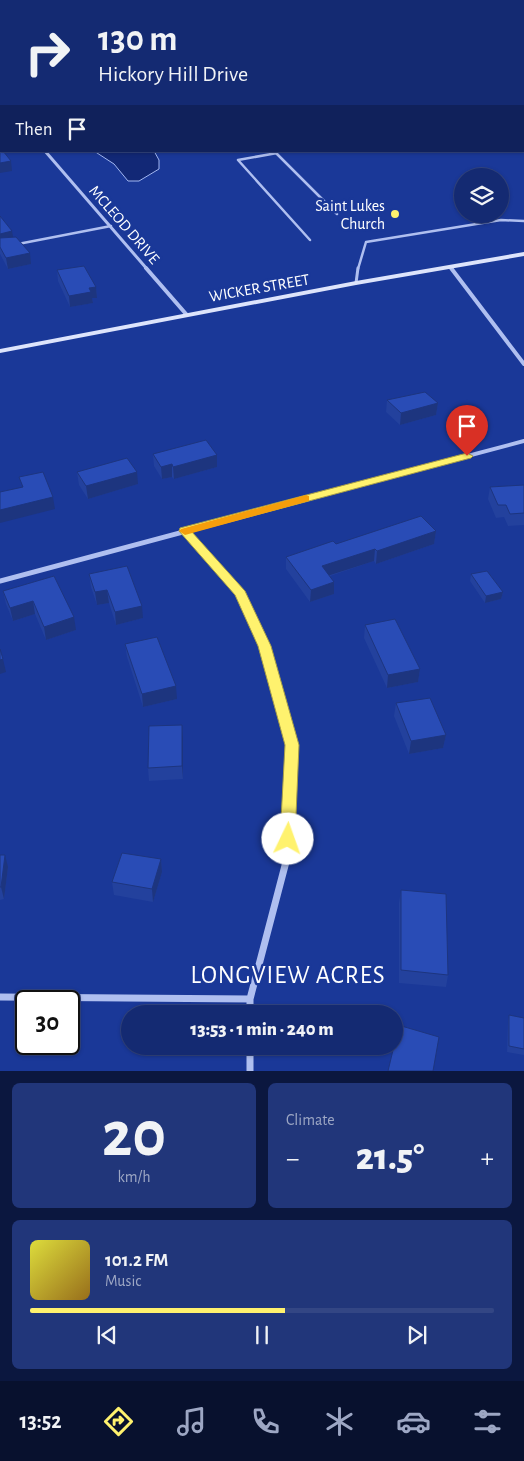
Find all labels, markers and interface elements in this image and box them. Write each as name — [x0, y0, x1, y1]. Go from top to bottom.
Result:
icon: right — [15, 20, 80, 85]
text: 130 m — [98, 22, 177, 57]
text: Hickory Hill Drive — [98, 63, 248, 85]
icon: arrive — [63, 115, 91, 143]
text: Then — [15, 120, 53, 139]
map controls — [454, 168, 509, 223]
button: layers — [454, 168, 509, 223]
street label: MCLEOD DRIVE — [86, 182, 163, 267]
place label: Saint Lukes Church — [315, 198, 385, 232]
marker: Saint Lukes Church — [389, 208, 401, 220]
street label: WICKER STREET — [208, 271, 311, 305]
pin — [446, 405, 488, 456]
icon: arrive — [453, 412, 481, 440]
position arrow — [261, 812, 313, 864]
district label: LONGVIEW ACRES — [190, 963, 386, 988]
speed limit sign: 30 — [15, 990, 80, 1055]
text: 13:53 · 1 min · 240 m — [190, 1020, 334, 1039]
text: 20 — [102, 1103, 166, 1168]
text: Climate — [286, 1112, 335, 1128]
text: 21.5° — [356, 1139, 424, 1177]
text: − — [286, 1145, 299, 1173]
text: + — [481, 1145, 494, 1173]
text: km/h — [117, 1169, 151, 1185]
text: 101.2 FM — [105, 1251, 168, 1270]
text: Music — [105, 1273, 141, 1289]
icon: previous — [93, 1321, 121, 1349]
icon: pause — [248, 1321, 276, 1349]
icon: next — [403, 1321, 431, 1349]
icon: directions — [101, 1404, 136, 1439]
icon: music — [174, 1404, 209, 1439]
icon: phone — [248, 1404, 283, 1439]
icon: climate — [322, 1404, 357, 1439]
icon: car — [396, 1404, 431, 1439]
icon: filters — [470, 1404, 505, 1439]
text: 13:52 — [19, 1410, 62, 1432]

